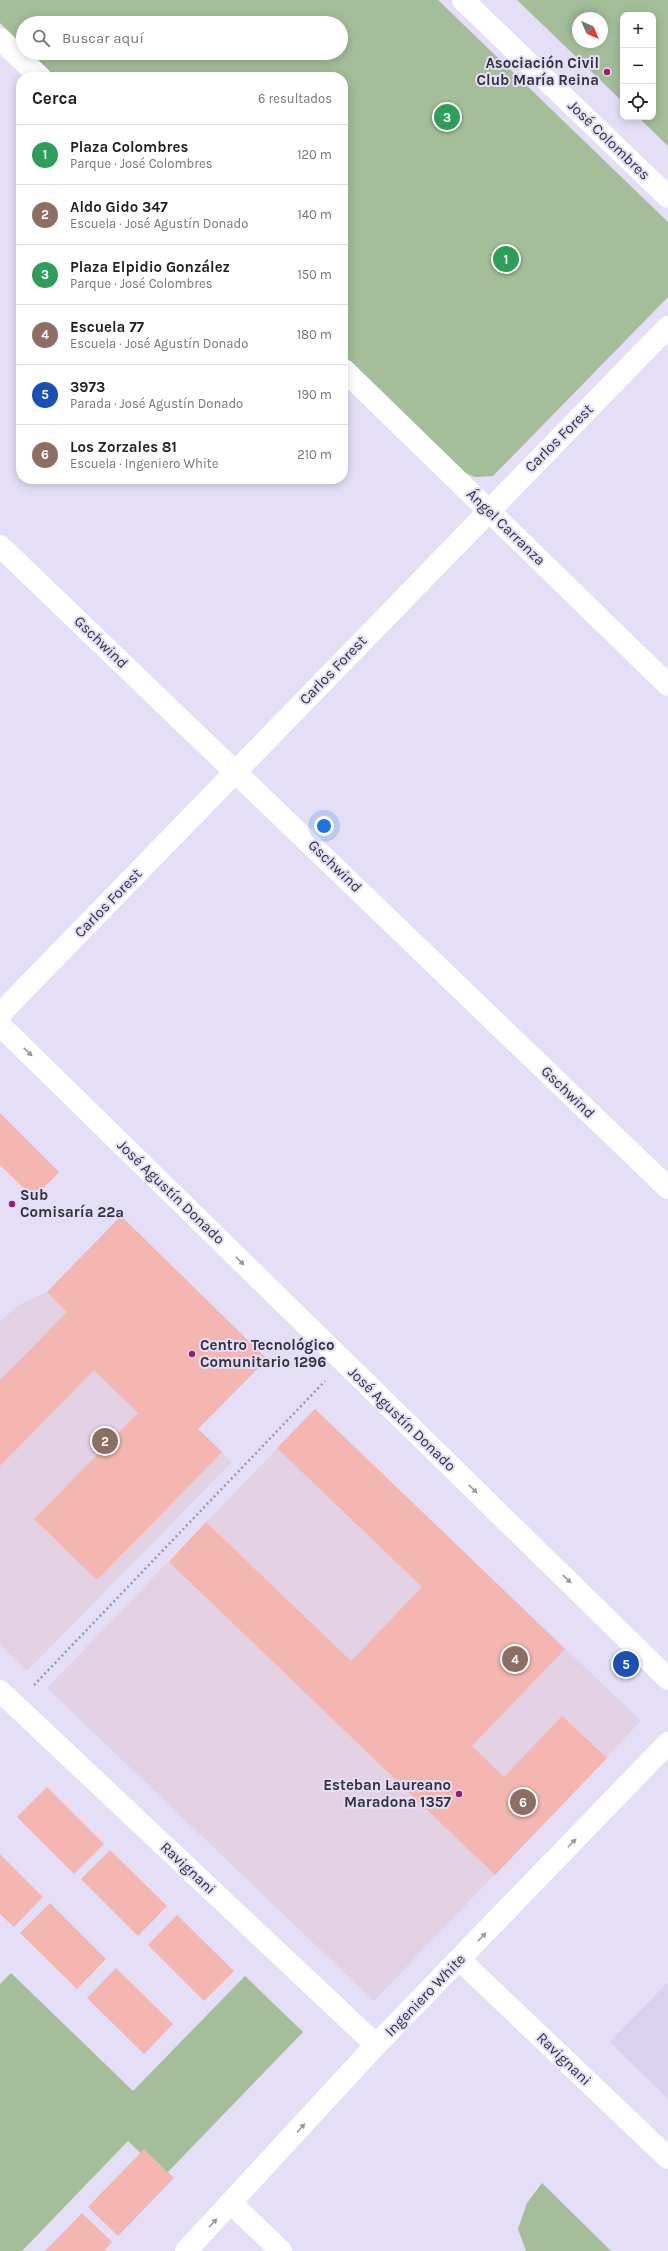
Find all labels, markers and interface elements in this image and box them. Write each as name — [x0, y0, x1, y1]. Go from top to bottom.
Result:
north arrow — [572, 12, 608, 48]
map controls — [620, 12, 656, 120]
button: + — [620, 12, 656, 48]
search box — [16, 16, 348, 60]
icon: search — [30, 27, 52, 49]
text: Buscar aquí — [62, 29, 144, 47]
button: − — [620, 48, 656, 84]
place label: Asociación Civil Club María Reina — [477, 54, 599, 89]
marker: Asociación Civil Club María Reina — [602, 67, 612, 77]
button: locate — [620, 84, 656, 120]
text: Cerca — [32, 88, 77, 108]
text: 6 resultados — [258, 91, 332, 106]
street label: José Colombres — [564, 96, 654, 184]
pin: 3 — [434, 102, 460, 132]
text: Plaza Colombres — [70, 138, 188, 156]
text: 1 — [43, 147, 47, 162]
text: 120 m — [297, 147, 332, 162]
text: Parque · José Colombres — [70, 156, 213, 171]
text: Aldo Gido 347 — [70, 198, 168, 216]
text: 2 — [41, 207, 49, 222]
text: 140 m — [297, 207, 332, 222]
text: Escuela · José Agustín Donado — [70, 216, 248, 231]
pin: 1 — [493, 244, 519, 274]
text: Plaza Elpidio González — [70, 258, 230, 276]
text: 3 — [41, 267, 49, 282]
text: 150 m — [297, 267, 332, 282]
text: Parque · José Colombres — [70, 276, 213, 291]
text: Escuela 77 — [70, 318, 144, 336]
text: 4 — [41, 327, 49, 342]
text: 180 m — [297, 327, 332, 342]
text: Escuela · José Agustín Donado — [70, 336, 248, 351]
text: 3973 — [70, 378, 105, 396]
text: 5 — [41, 387, 49, 402]
text: 190 m — [297, 387, 332, 402]
text: Parada · José Agustín Donado — [70, 396, 243, 411]
street label: Carlos Forest — [521, 400, 597, 476]
text: Los Zorzales 81 — [70, 438, 177, 456]
text: 6 — [41, 447, 49, 462]
text: 210 m — [297, 447, 332, 462]
text: Escuela · Ingeniero White — [70, 456, 218, 471]
street label: Ángel Carranza — [463, 485, 549, 569]
street label: Gschwind — [70, 612, 132, 672]
street label: Carlos Forest — [296, 631, 371, 708]
your location — [314, 816, 334, 836]
street label: Gschwind — [304, 836, 366, 896]
street label: Carlos Forest — [71, 864, 146, 941]
one-way arrow — [23, 1047, 33, 1057]
street label: Gschwind — [537, 1062, 599, 1122]
street label: José Agustín Donado — [113, 1136, 229, 1248]
place label: Sub Comisaría 22ª — [20, 1186, 124, 1221]
marker: Sub Comisaría 22ª — [7, 1199, 17, 1209]
one-way arrow — [235, 1256, 245, 1266]
place label: Centro Tecnológico Comunitario 1296 — [200, 1336, 334, 1371]
marker: Centro Tecnológico Comunitario 1296 — [187, 1349, 197, 1359]
street label: José Agustín Donado — [344, 1363, 460, 1475]
pin: 2 — [92, 1426, 118, 1456]
one-way arrow — [468, 1484, 478, 1494]
one-way arrow — [562, 1575, 572, 1584]
pin: 4 — [502, 1644, 528, 1674]
pin: 5 — [613, 1649, 639, 1679]
place label: Esteban Laureano Maradona 1357 — [323, 1776, 452, 1811]
pin: 6 — [510, 1787, 536, 1817]
marker: Esteban Laureano Maradona 1357 — [454, 1789, 464, 1799]
street label: Ravignani — [157, 1838, 219, 1898]
one-way arrow — [567, 1838, 576, 1849]
one-way arrow — [477, 1932, 487, 1942]
street label: Ingeniero White — [381, 1950, 469, 2040]
street label: Ravignani — [533, 2029, 595, 2089]
one-way arrow — [296, 2123, 306, 2133]
one-way arrow — [208, 2218, 218, 2228]

